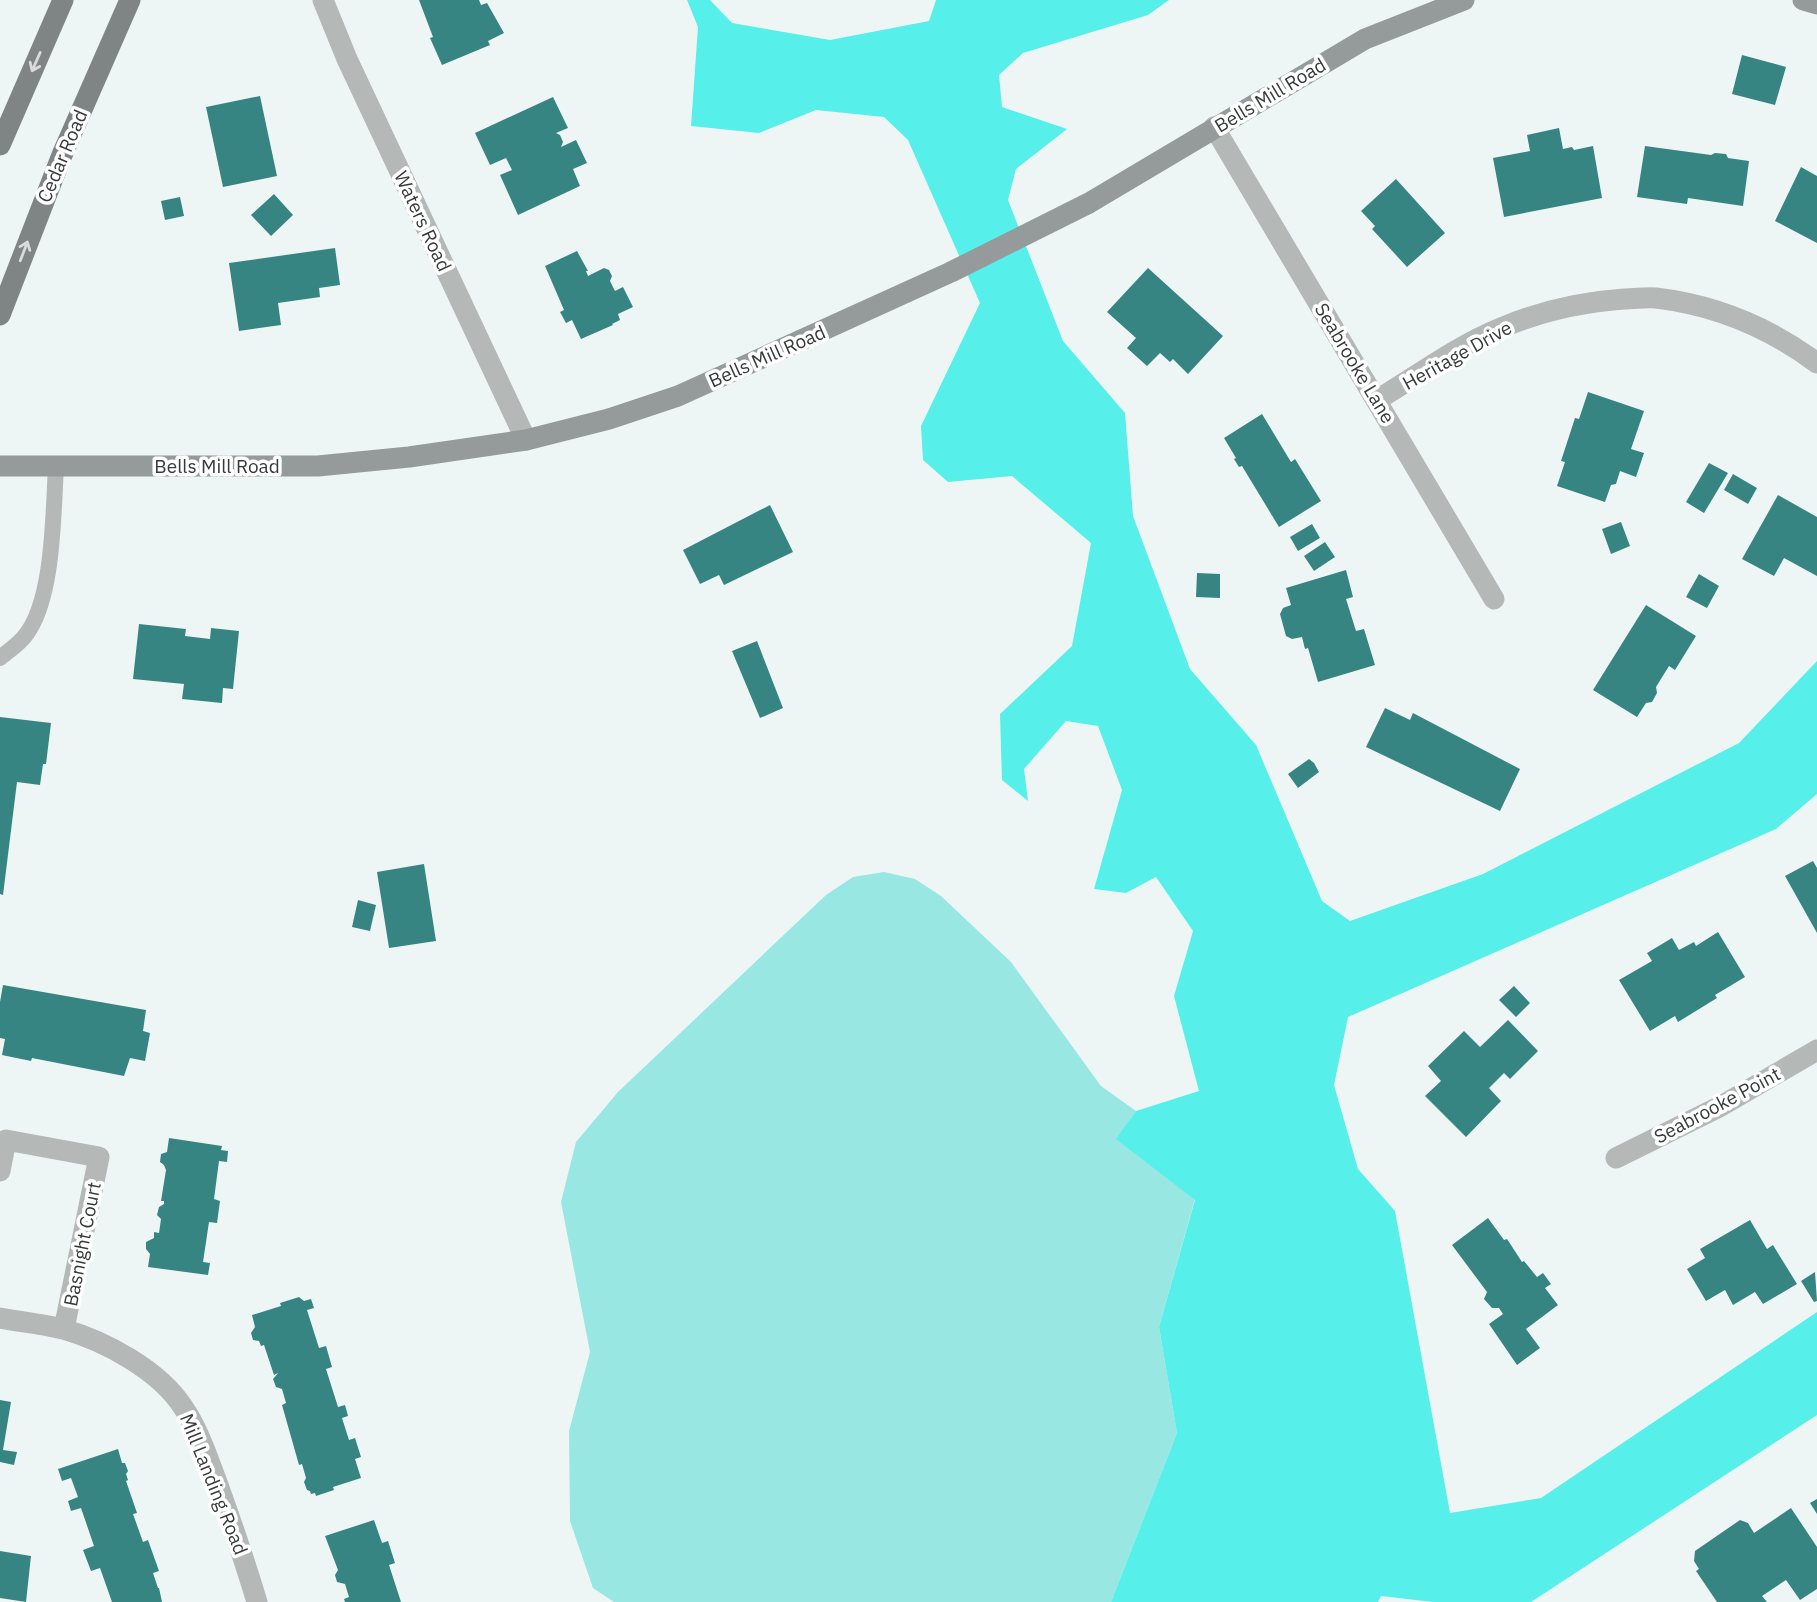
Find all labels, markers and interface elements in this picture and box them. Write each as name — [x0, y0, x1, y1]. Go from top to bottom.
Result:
one-way arrow — [29, 51, 42, 73]
street label: Bells Mill Road — [1210, 52, 1330, 138]
street label: Cedar Road — [32, 106, 92, 206]
street label: Waters Road — [389, 167, 457, 275]
one-way arrow — [18, 240, 31, 262]
street label: Seabrooke Lane — [1310, 298, 1400, 428]
street label: Heritage Drive — [1398, 315, 1516, 395]
street label: Bells Mill Road — [705, 320, 829, 392]
street label: Bells Mill Road — [154, 454, 280, 478]
street label: Seabrooke Point — [1650, 1062, 1784, 1148]
street label: Basnight Court — [58, 1180, 106, 1308]
street label: Mill Landing Road — [175, 1410, 253, 1558]

